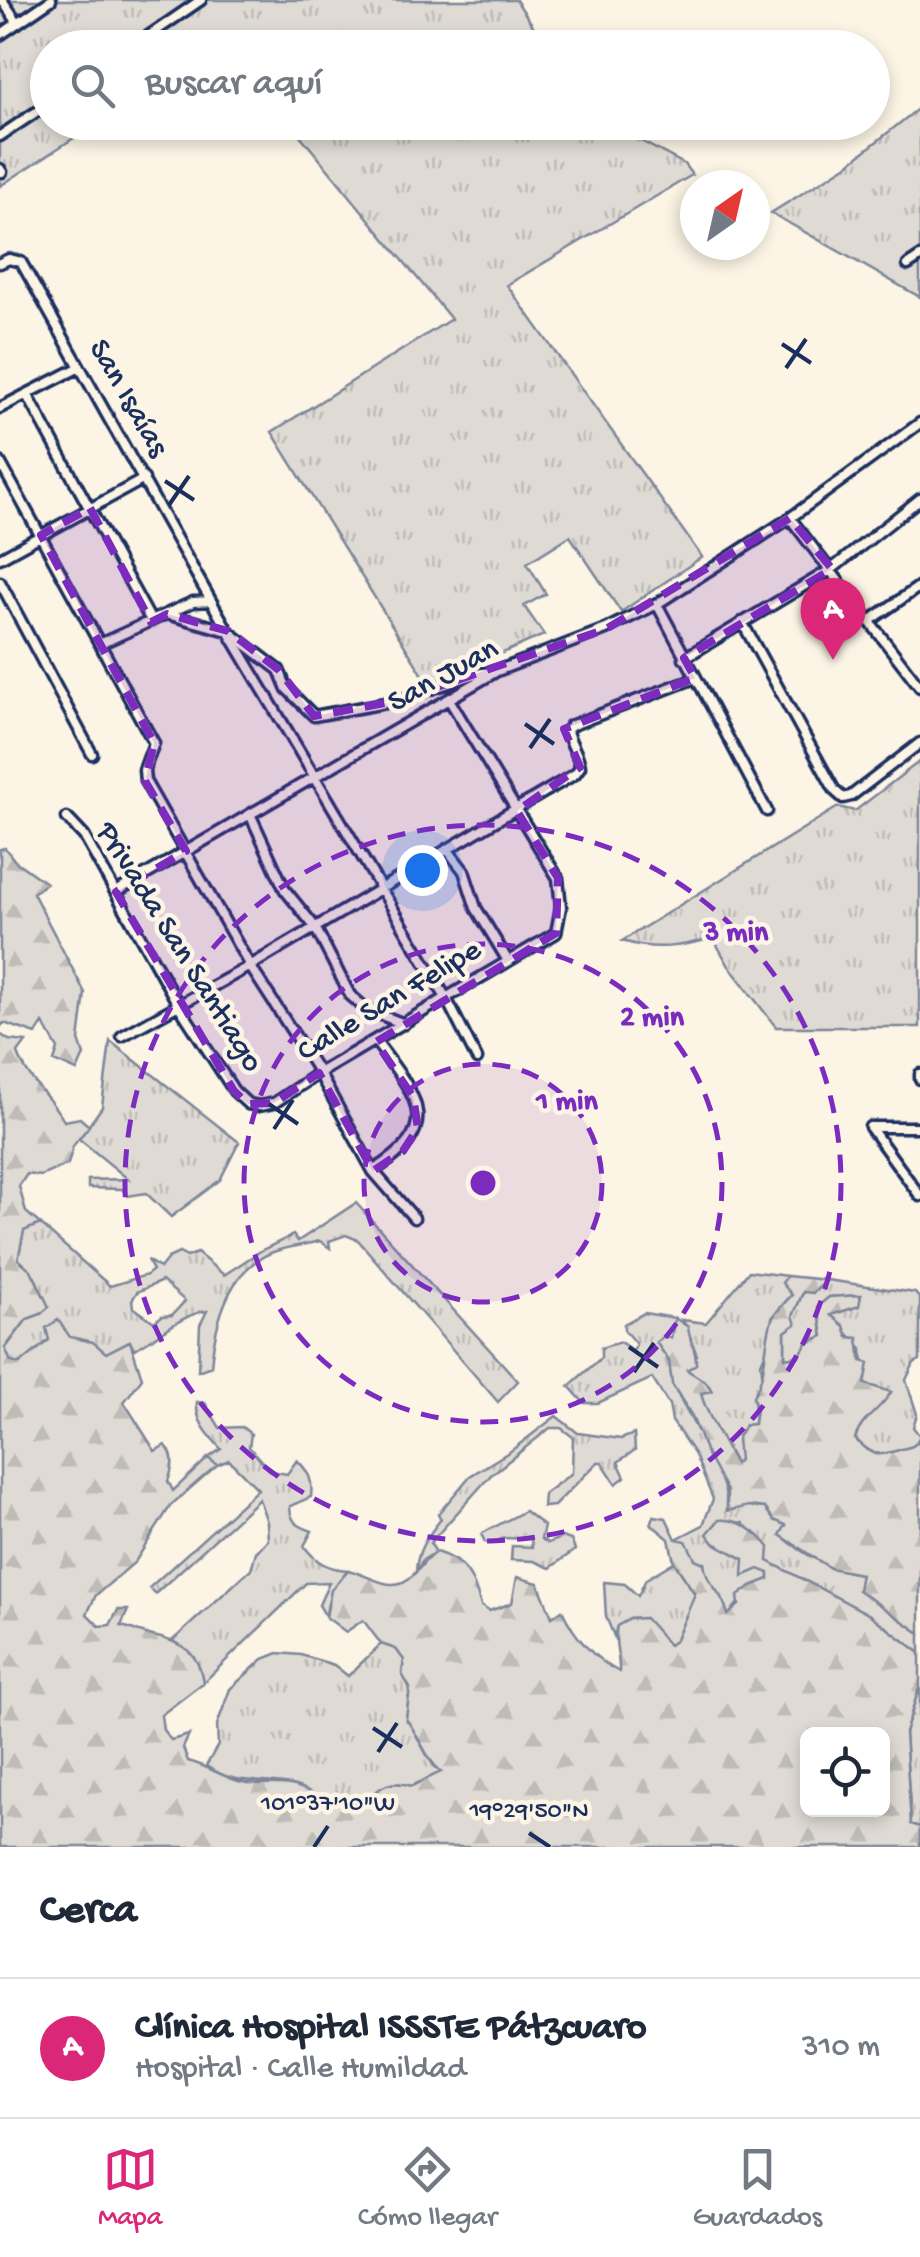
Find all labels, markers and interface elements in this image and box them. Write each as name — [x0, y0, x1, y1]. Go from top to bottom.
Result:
search box — [30, 30, 890, 140]
icon: search — [65, 58, 120, 113]
text: Buscar aquí — [145, 63, 323, 107]
north arrow — [680, 170, 770, 260]
street label: San Isaías — [78, 334, 176, 465]
pin: A — [800, 578, 866, 660]
street label: San Juan — [382, 631, 506, 723]
street label: Privada San Santiago — [85, 815, 270, 1080]
your location — [397, 845, 448, 896]
text: 3 min — [703, 917, 769, 952]
street label: Calle San Felipe — [291, 932, 489, 1072]
text: 2 min — [620, 1002, 685, 1037]
text: 1 min — [535, 1086, 598, 1121]
centre of rings — [465, 1165, 501, 1201]
map controls — [800, 1727, 890, 1817]
button: locate — [800, 1727, 890, 1817]
text: 101°37'10"W — [260, 1791, 395, 1820]
text: 19°29'50"N — [468, 1798, 589, 1827]
text: Cerca — [40, 1888, 137, 1937]
text: Clínica Hospital ISSSTE Pátzcuaro — [135, 2007, 646, 2051]
text: A — [63, 2029, 82, 2067]
text: 310 m — [802, 2029, 880, 2067]
text: Hospital · Calle Humildad — [135, 2051, 466, 2089]
tab: Mapa — [98, 2142, 162, 2235]
tab: Cómo llegar — [358, 2142, 497, 2235]
tab: Guardados — [693, 2142, 822, 2235]

